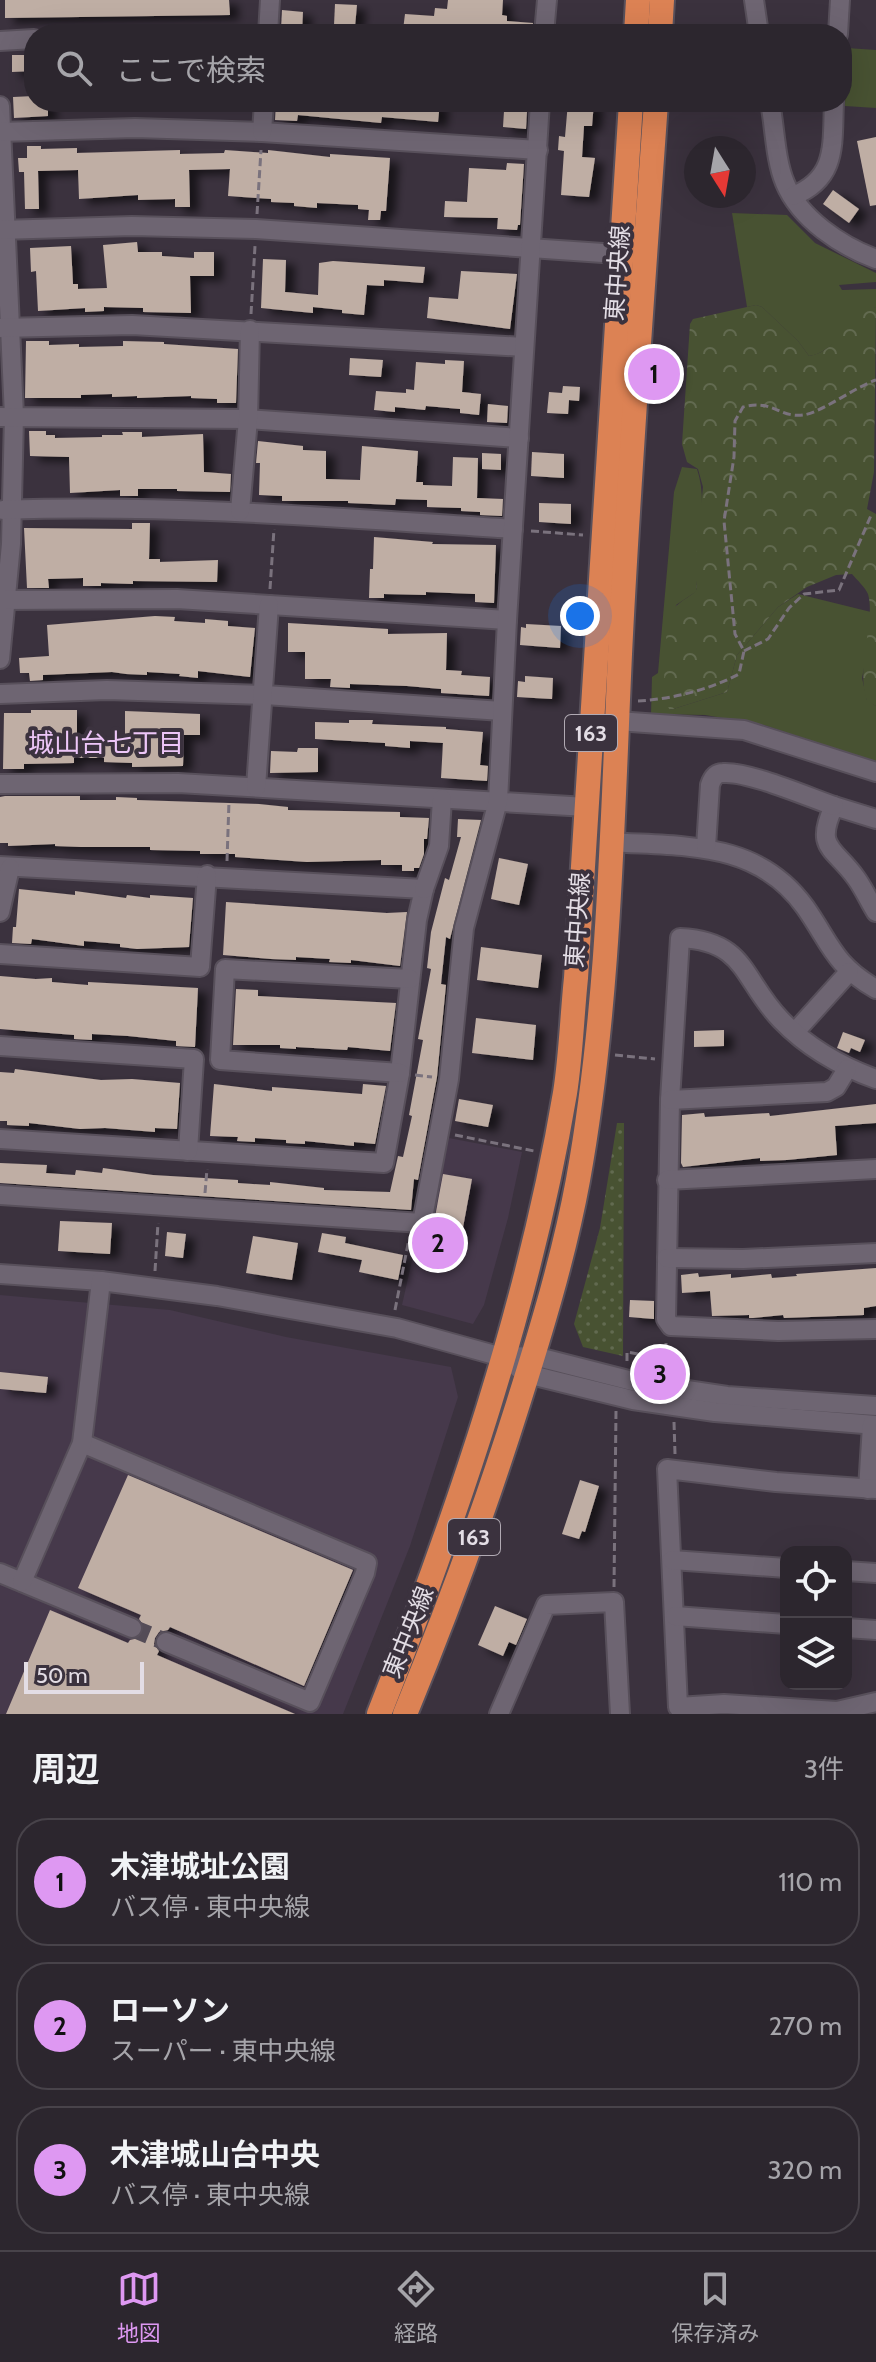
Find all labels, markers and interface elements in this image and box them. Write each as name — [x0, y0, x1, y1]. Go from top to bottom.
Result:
search box — [24, 24, 852, 112]
icon: search — [52, 46, 96, 90]
text: ここで検索 — [116, 52, 266, 89]
north arrow — [684, 136, 756, 208]
street label: 東中央線 — [599, 224, 635, 322]
pin: 1 — [628, 344, 680, 404]
your location — [560, 596, 600, 636]
road number: 163 — [565, 715, 617, 751]
district label: 城山台七丁目 — [28, 727, 184, 759]
street label: 東中央線 — [559, 871, 595, 969]
pin: 2 — [412, 1213, 464, 1273]
pin: 3 — [634, 1344, 686, 1404]
road number: 163 — [448, 1519, 500, 1555]
map controls — [780, 1546, 852, 1690]
button: locate — [780, 1546, 852, 1618]
street label: 東中央線 — [377, 1582, 439, 1682]
button: layers — [780, 1618, 852, 1690]
scale bar — [24, 1658, 144, 1694]
text: 50 m — [36, 1662, 88, 1689]
text: 周辺 — [32, 1748, 100, 1790]
text: 3件 — [804, 1753, 844, 1785]
text: 木津城址公園 — [110, 1848, 290, 1885]
text: 1 — [55, 1866, 65, 1898]
text: 110 m — [778, 1866, 842, 1898]
text: バス停 · 東中央線 — [110, 1891, 310, 1923]
text: ローソン — [110, 1992, 230, 2029]
text: 2 — [53, 2010, 67, 2042]
text: 270 m — [769, 2010, 842, 2042]
text: スーパー · 東中央線 — [110, 2035, 336, 2067]
text: 木津城山台中央 — [110, 2136, 320, 2173]
text: 3 — [53, 2154, 67, 2186]
text: 320 m — [768, 2154, 842, 2186]
text: バス停 · 東中央線 — [110, 2179, 310, 2211]
tab: 地図 — [117, 2267, 161, 2347]
tab: 経路 — [394, 2267, 438, 2347]
tab: 保存済み — [671, 2267, 759, 2347]

